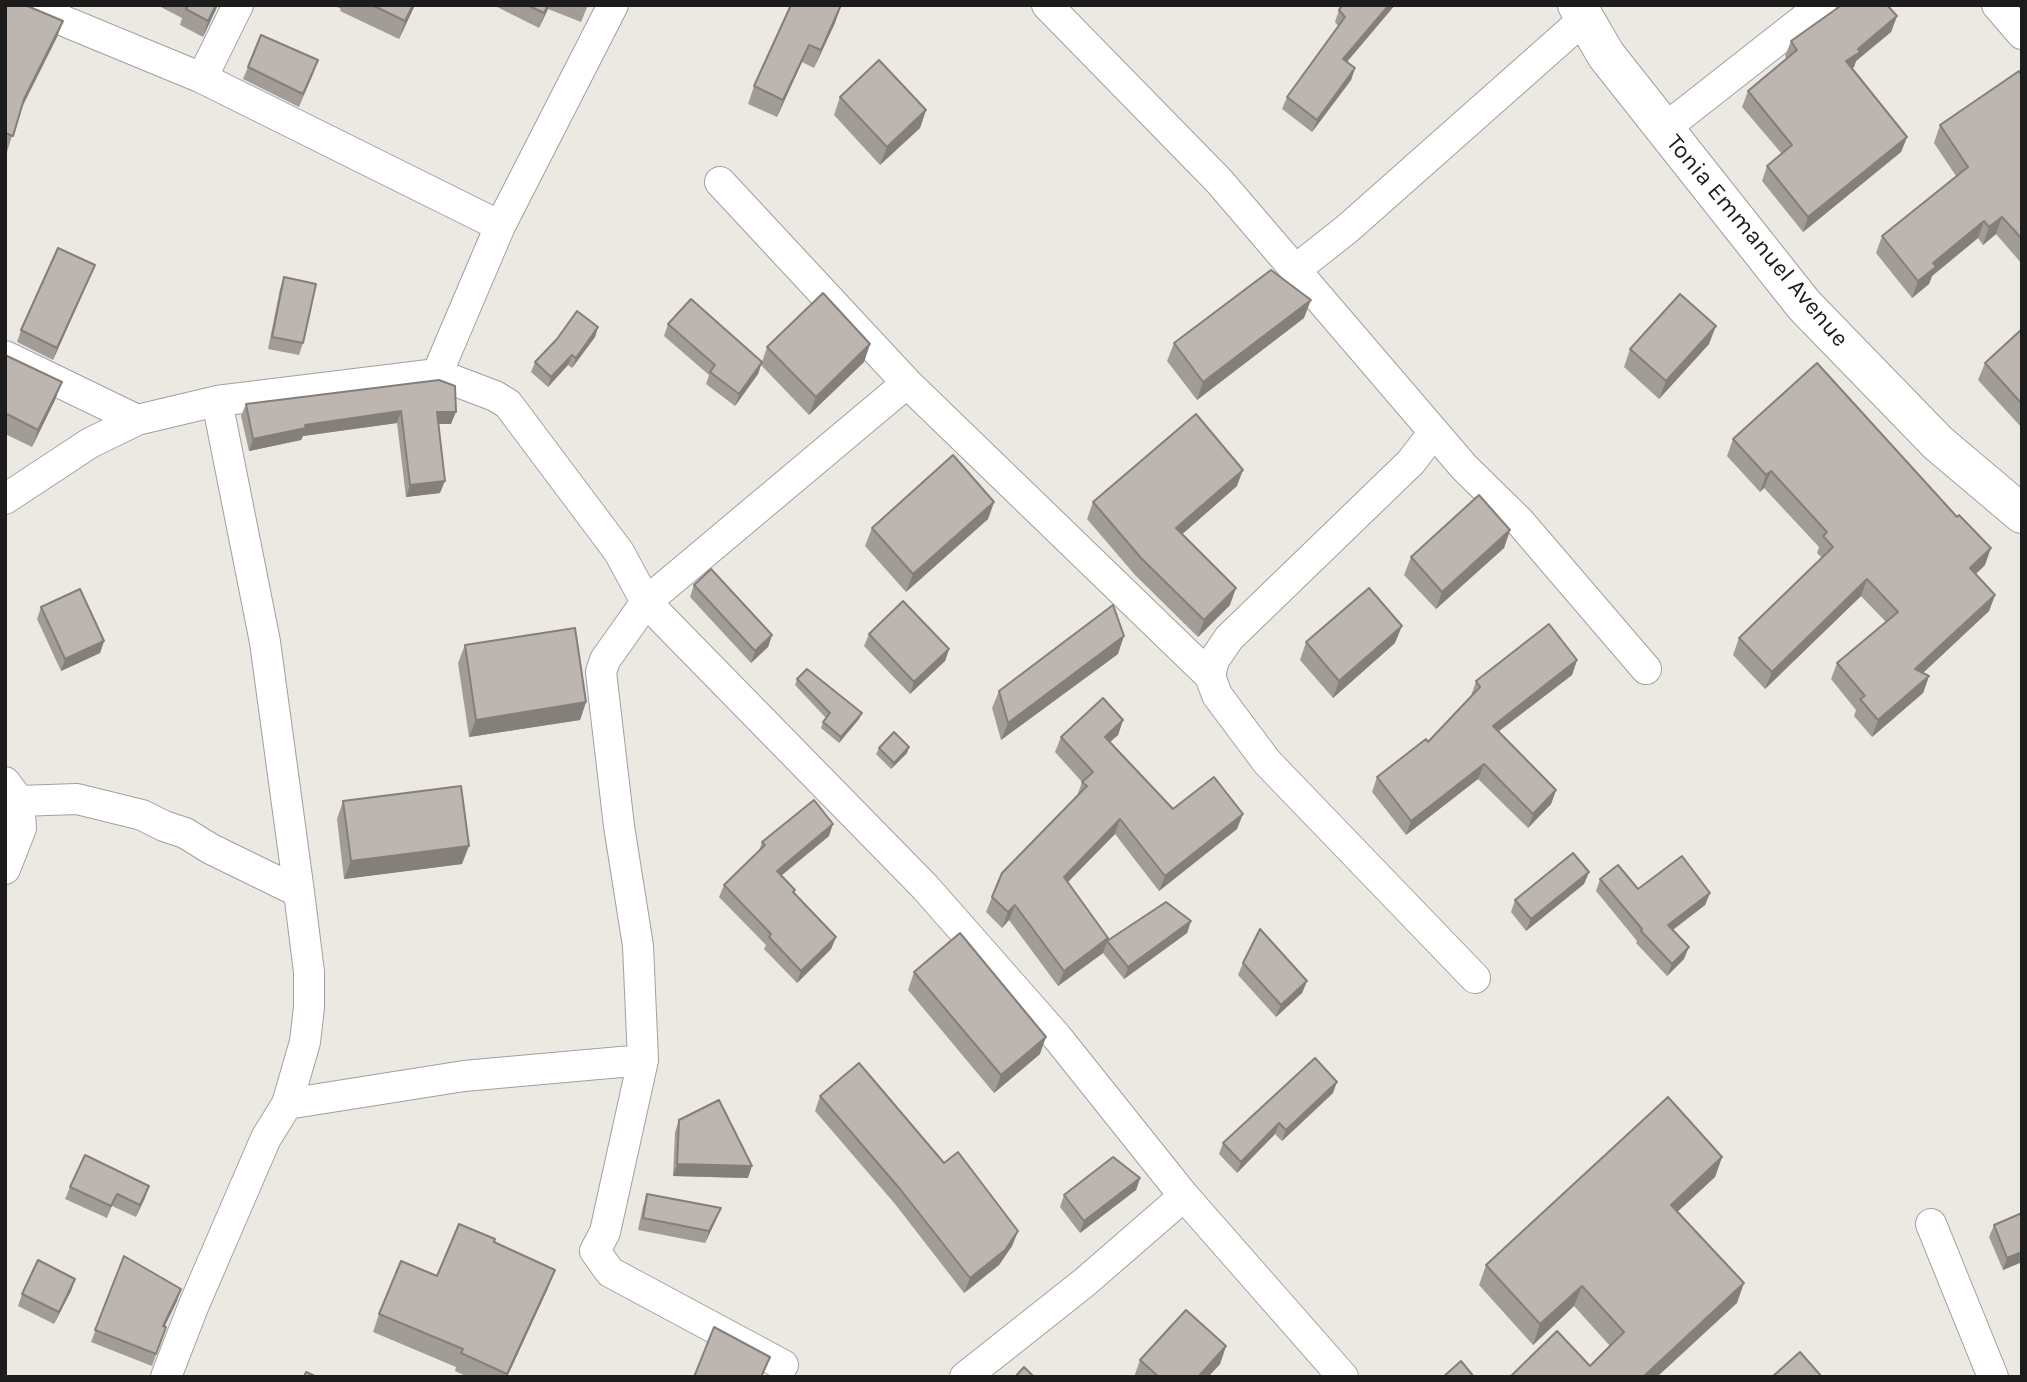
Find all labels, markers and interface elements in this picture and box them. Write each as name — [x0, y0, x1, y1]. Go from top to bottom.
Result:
street label: Tonia Emmanuel Avenue — [1660, 129, 1854, 353]

